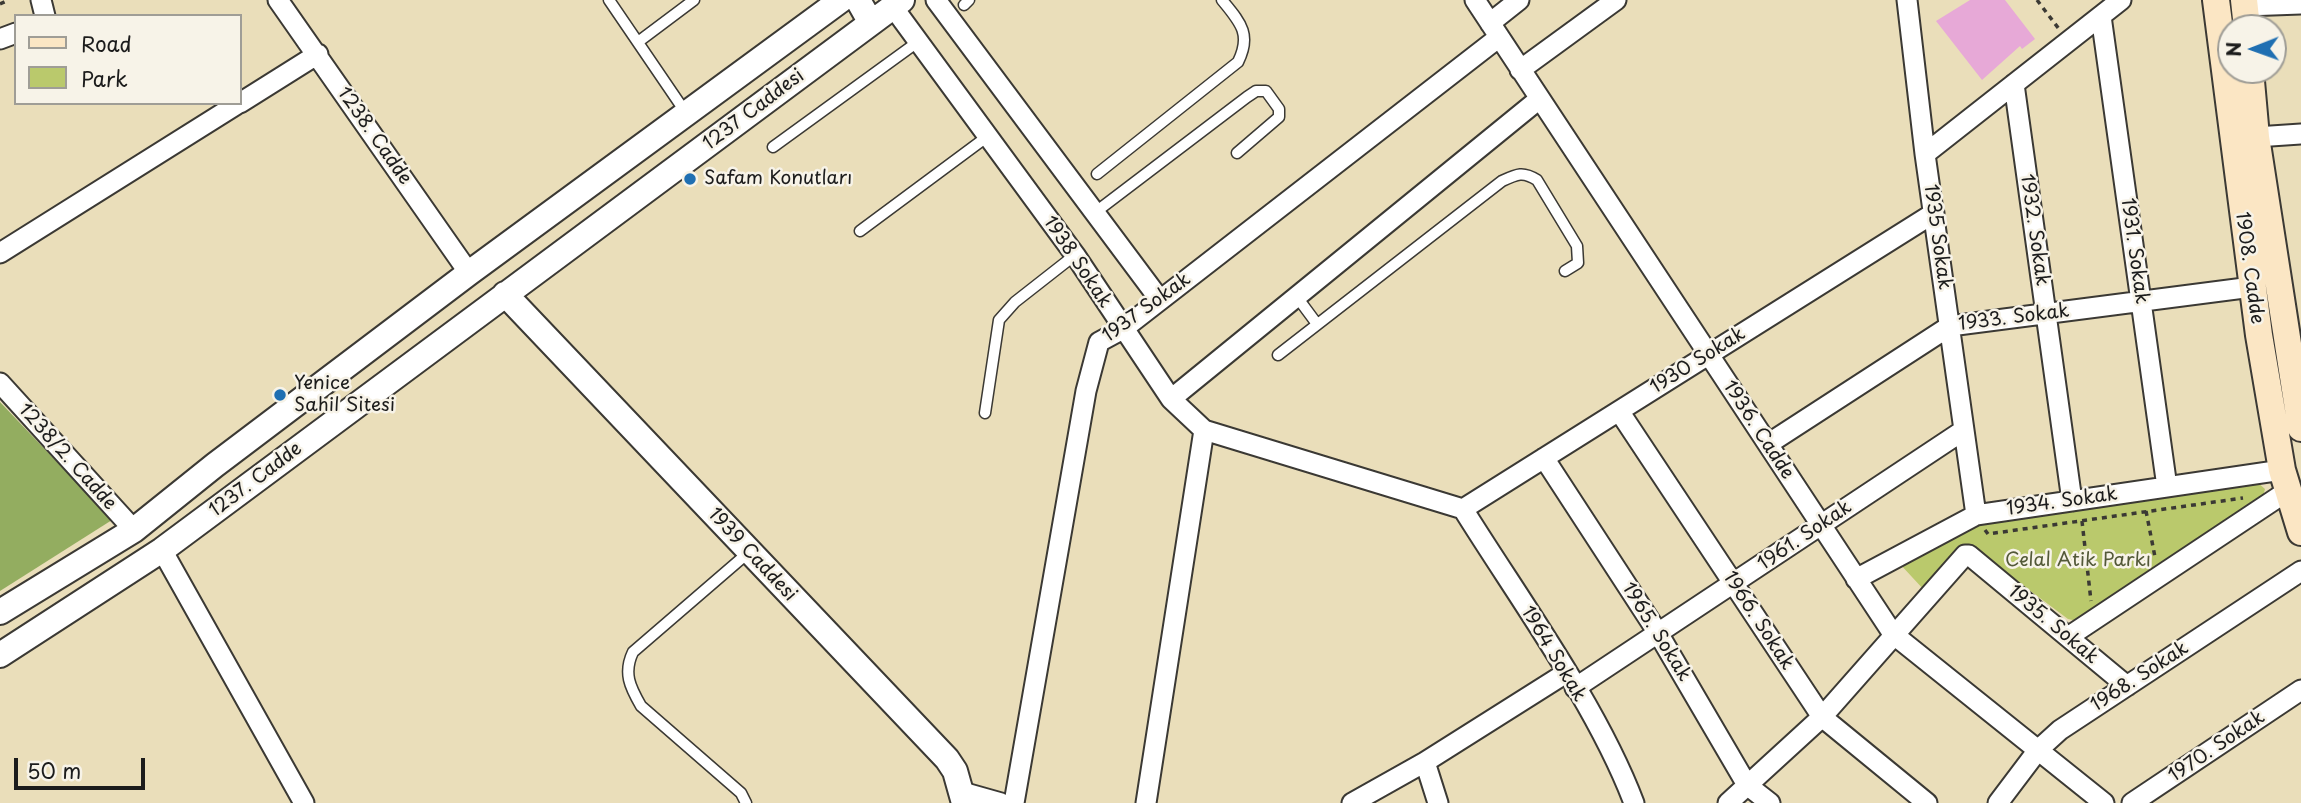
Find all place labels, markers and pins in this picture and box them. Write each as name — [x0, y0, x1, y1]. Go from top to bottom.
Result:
place label: Safam Konutları — [704, 168, 852, 190]
marker: Safam Konutları — [682, 171, 698, 187]
place label: Yenice Sahil Sitesi — [294, 373, 395, 417]
marker: Yenice Sahil Sitesi — [272, 387, 288, 403]

